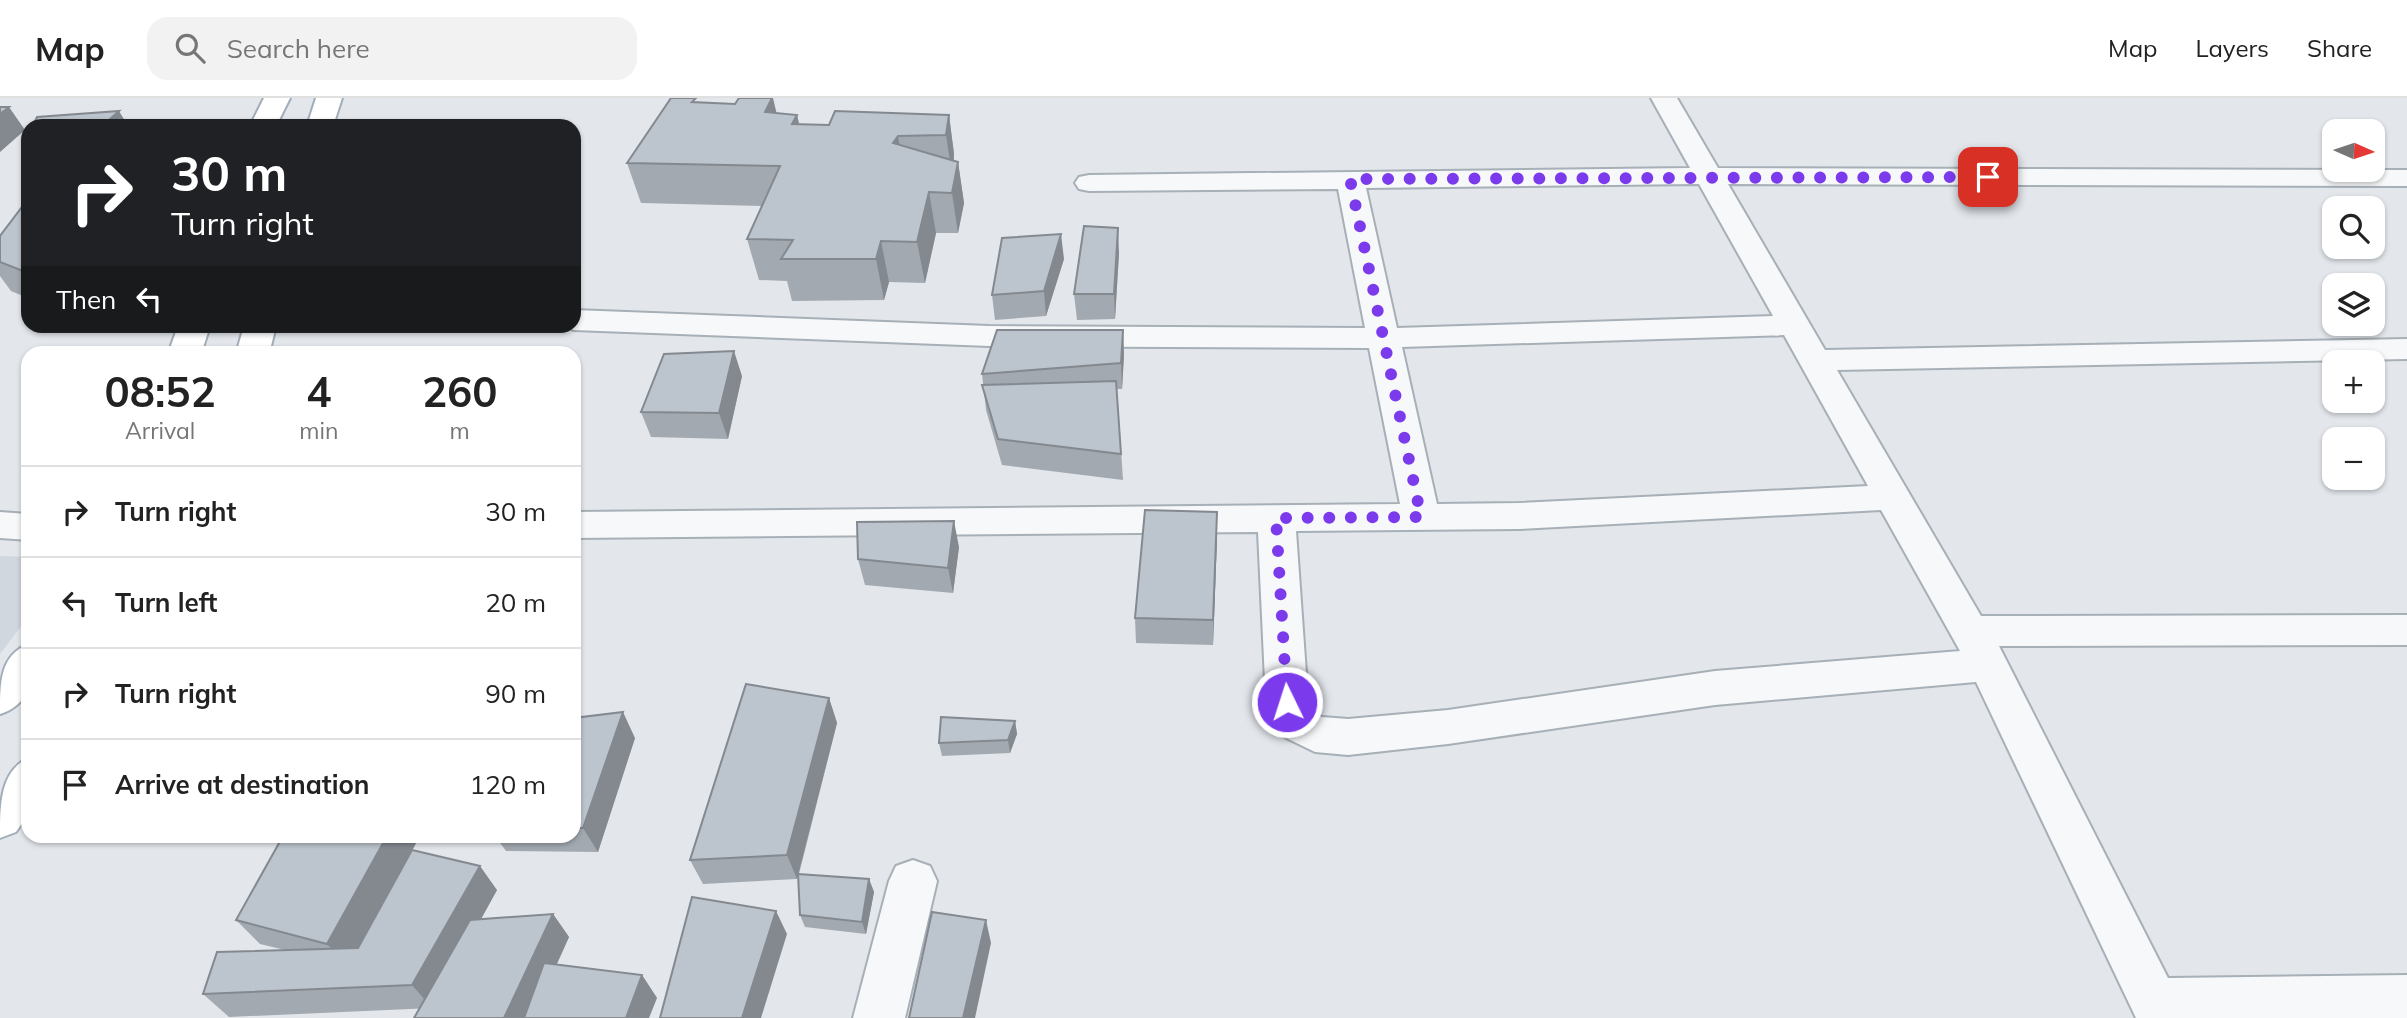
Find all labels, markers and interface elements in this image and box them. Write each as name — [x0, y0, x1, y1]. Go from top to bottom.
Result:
search box — [147, 17, 637, 80]
text: Map — [35, 28, 105, 69]
icon: search — [171, 29, 209, 67]
text: Search here — [227, 32, 370, 65]
text: Map — [2108, 33, 2157, 63]
text: Layers — [2195, 33, 2269, 63]
text: Share — [2307, 33, 2372, 63]
north arrow — [2322, 119, 2385, 182]
map controls — [2322, 119, 2385, 490]
text: 30 m — [171, 142, 287, 203]
icon: right — [56, 147, 147, 238]
pin — [1958, 147, 2018, 207]
icon: arrive — [1969, 158, 2007, 196]
button: search — [2322, 196, 2385, 259]
text: Turn right — [171, 203, 314, 243]
button: layers — [2322, 273, 2385, 336]
icon: left — [130, 280, 168, 318]
text: Then — [56, 283, 116, 316]
button: + — [2322, 350, 2385, 413]
text: 08:52 — [105, 365, 216, 418]
text: 4 — [306, 365, 331, 418]
text: 260 — [422, 365, 497, 418]
text: Arrival — [125, 416, 195, 445]
text: min — [299, 416, 338, 445]
text: m — [450, 416, 470, 445]
button: − — [2322, 427, 2385, 490]
icon: right — [56, 493, 94, 531]
text: Turn right — [115, 495, 236, 528]
text: 30 m — [485, 495, 546, 528]
icon: left — [56, 584, 94, 622]
text: Turn left — [115, 586, 217, 619]
text: 20 m — [485, 586, 546, 619]
position arrow — [1250, 665, 1324, 739]
icon: right — [56, 675, 94, 713]
text: Turn right — [115, 677, 236, 710]
text: 90 m — [485, 677, 546, 710]
icon: arrive — [56, 766, 94, 804]
text: Arrive at destination — [115, 768, 370, 801]
text: 120 m — [470, 768, 546, 801]

